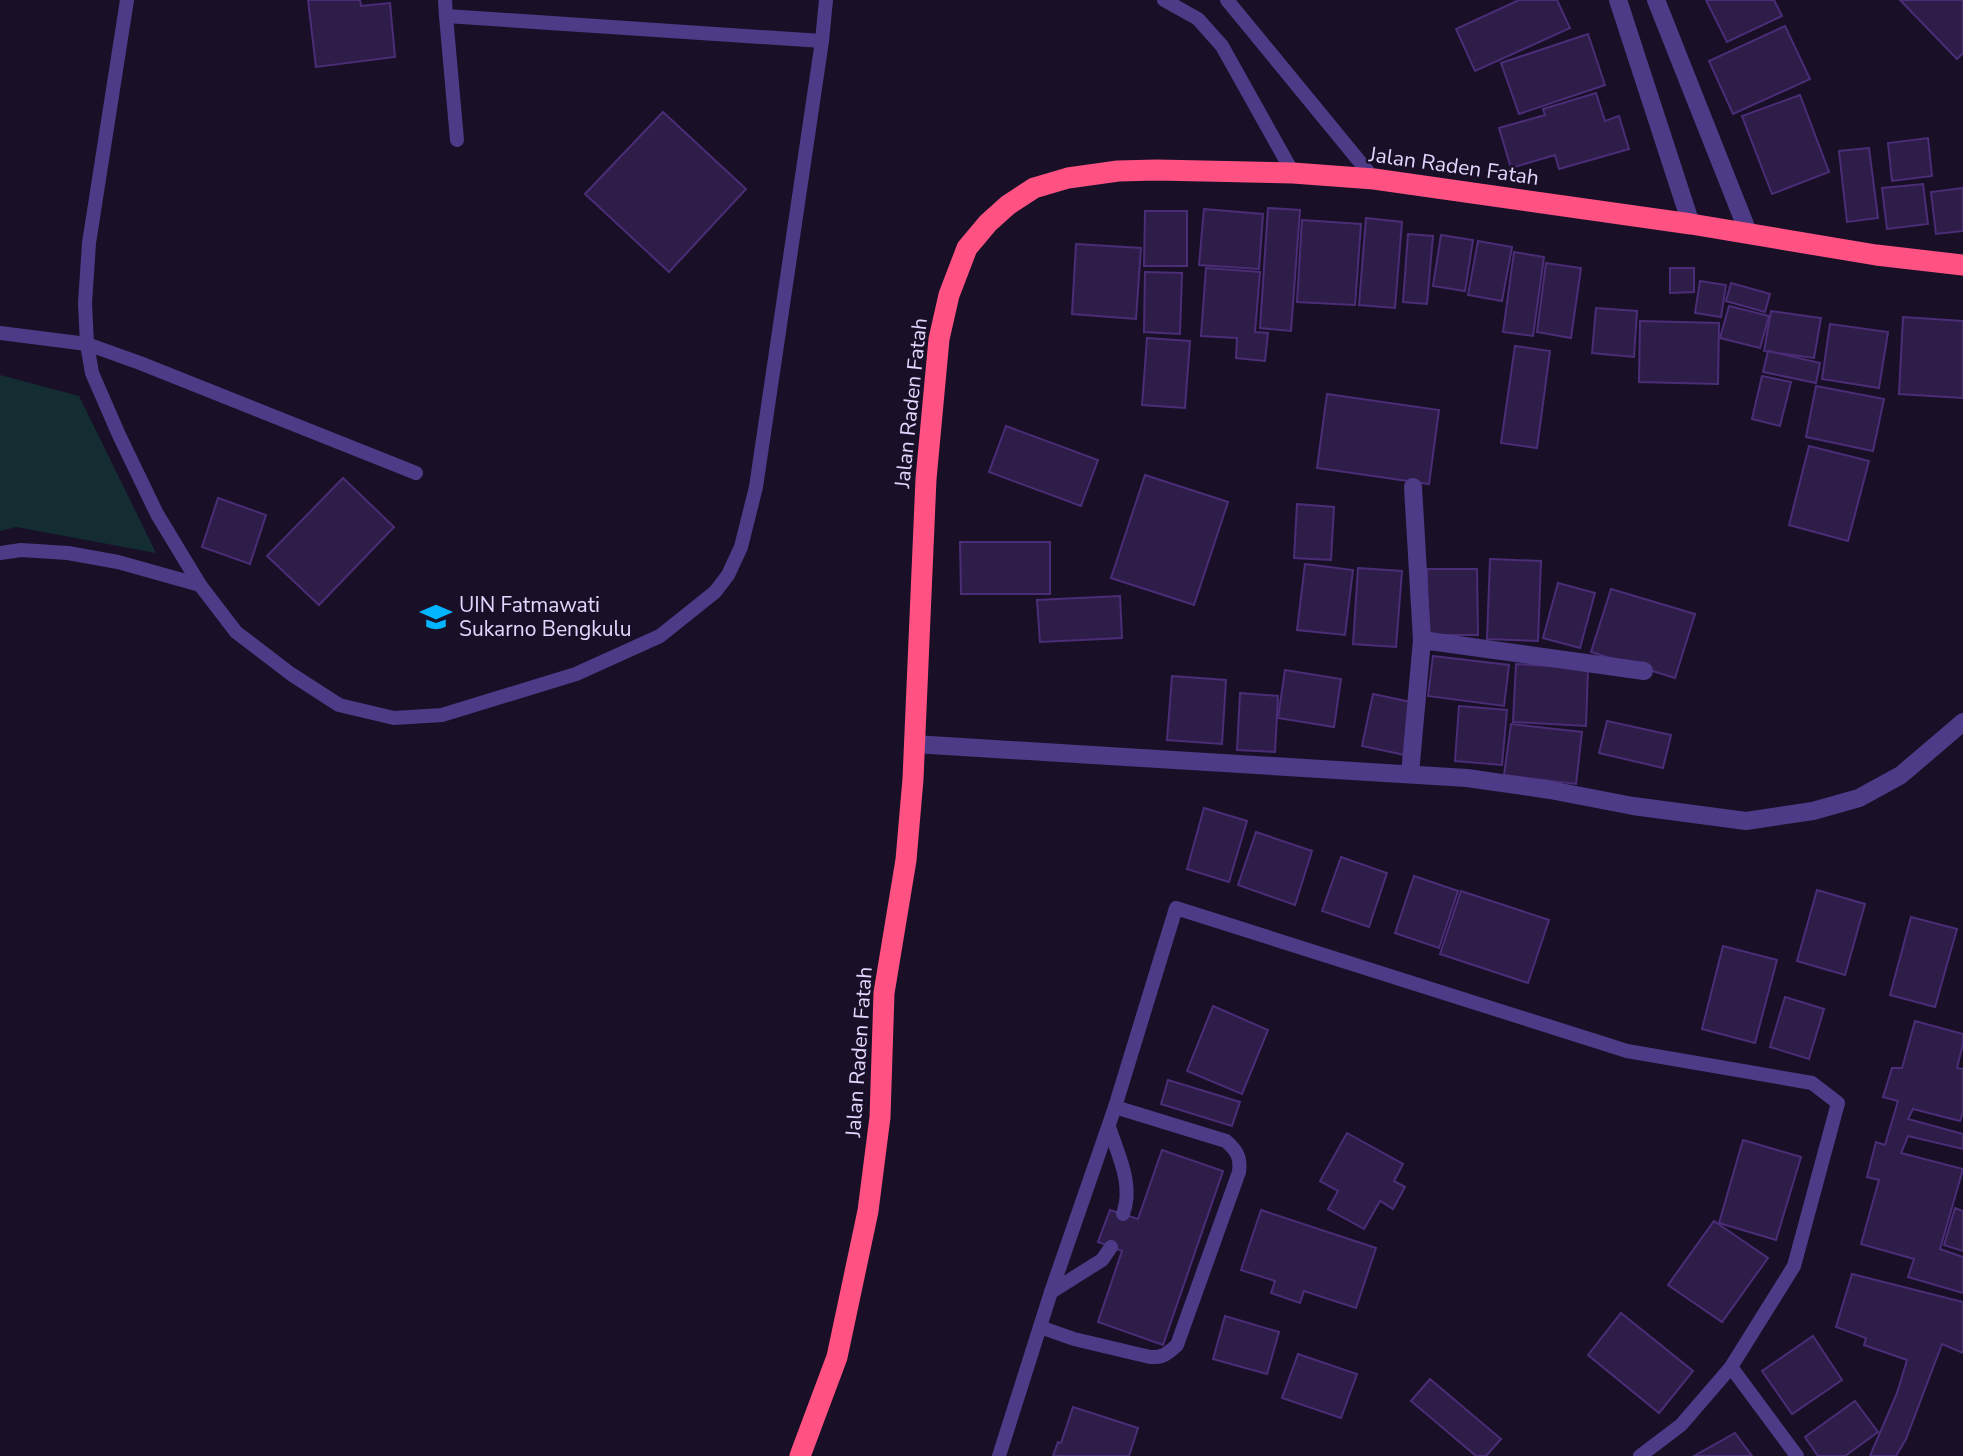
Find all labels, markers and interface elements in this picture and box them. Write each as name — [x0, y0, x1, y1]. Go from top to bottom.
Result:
street label: Jalan Raden Fatah — [1366, 140, 1541, 192]
street label: Jalan Raden Fatah — [888, 316, 934, 491]
place label: UIN Fatmawati Sukarno Bengkulu — [459, 591, 632, 643]
school or university icon: UIN Fatmawati Sukarno Bengkulu — [419, 600, 453, 634]
street label: Jalan Raden Fatah — [839, 966, 879, 1139]

